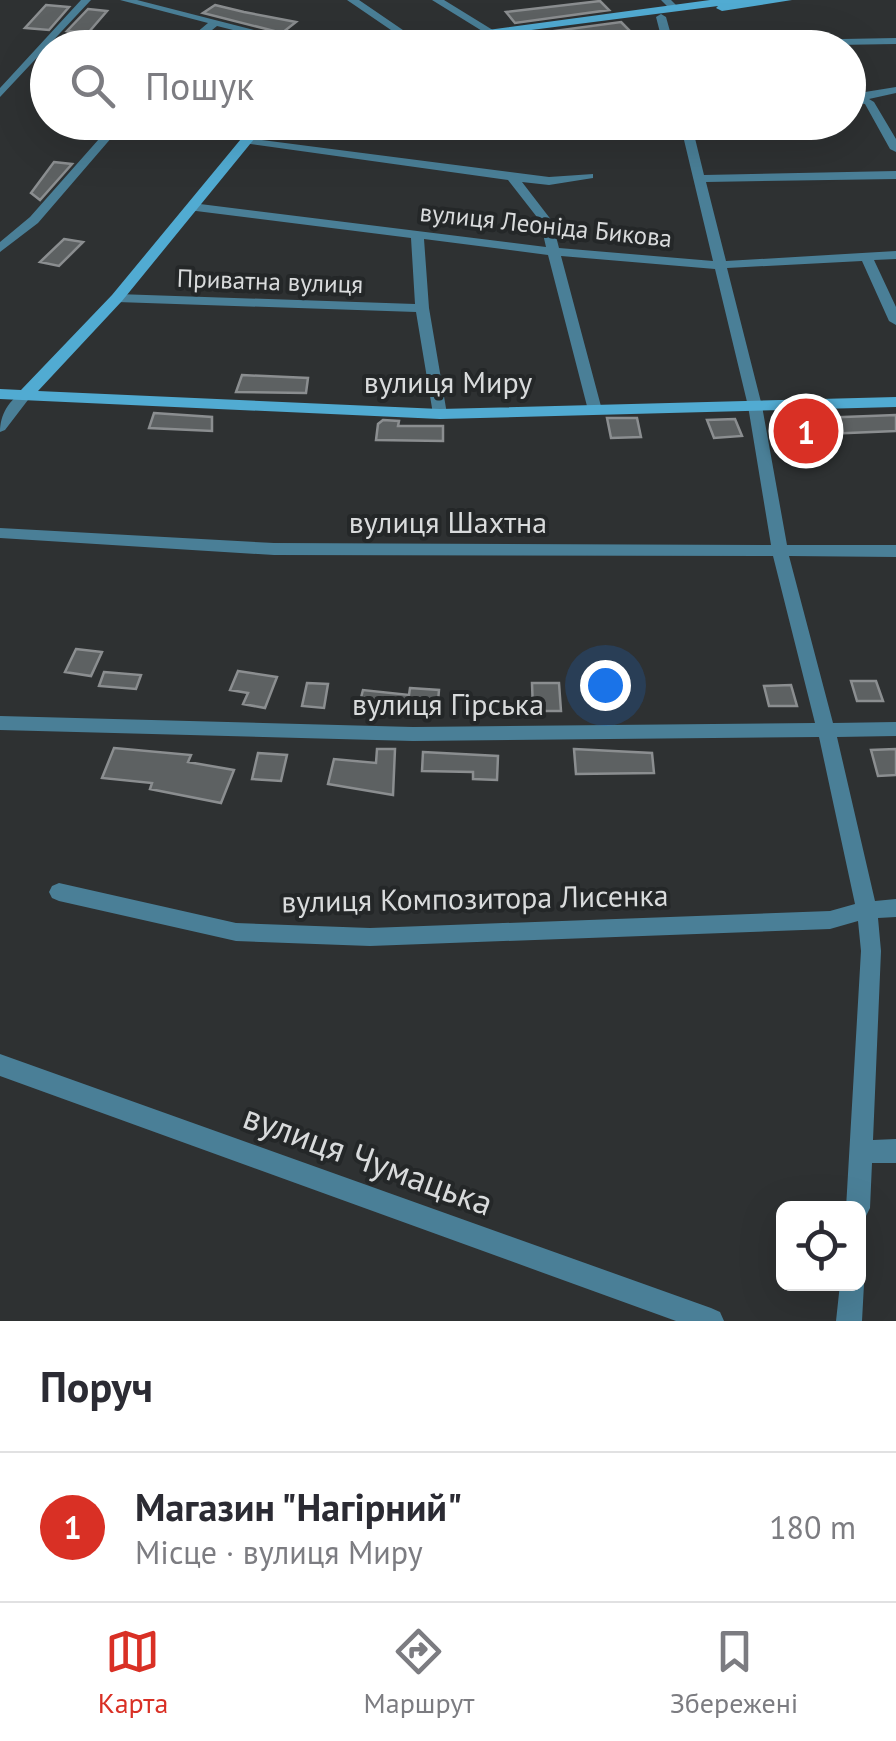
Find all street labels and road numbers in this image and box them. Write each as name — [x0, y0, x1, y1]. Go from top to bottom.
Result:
street label: вулиця Леоніда Бикова — [418, 196, 674, 254]
street label: Приватна вулиця — [176, 262, 364, 300]
street label: вулиця Миру — [364, 362, 532, 401]
street label: вулиця Шахтна — [349, 502, 547, 541]
street label: вулиця Гірська — [352, 684, 544, 723]
street label: вулиця Композитора Лисенка — [281, 875, 669, 920]
street label: вулиця Чумацька — [237, 1093, 499, 1225]

